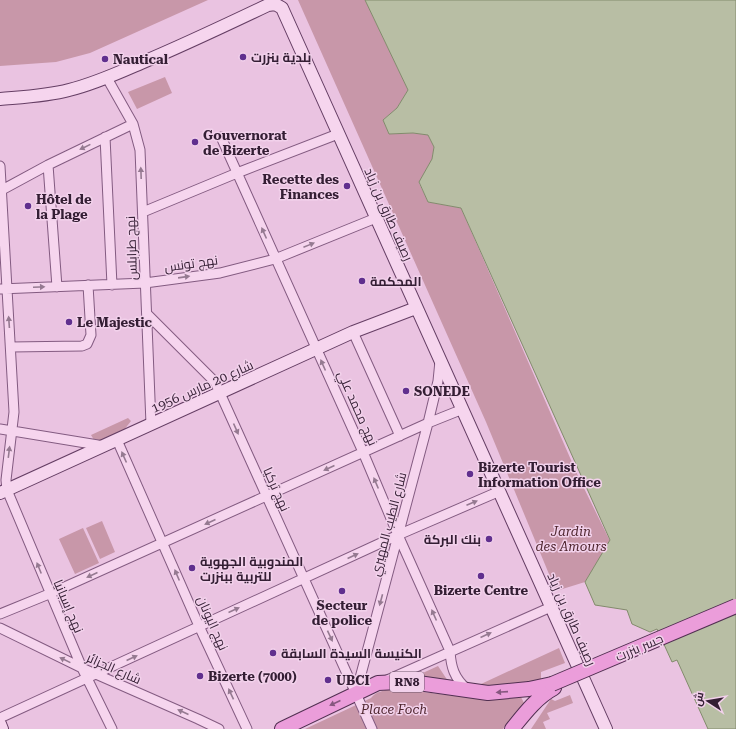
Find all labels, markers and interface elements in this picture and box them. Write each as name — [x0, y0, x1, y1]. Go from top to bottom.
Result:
place label: بلدية بنزرت — [251, 50, 311, 65]
place label: Nautical — [113, 52, 169, 67]
marker: بلدية بنزرت — [238, 52, 248, 62]
marker: Nautical — [100, 54, 110, 64]
place label: Gouvernorat de Bizerte — [203, 128, 288, 158]
marker: Gouvernorat de Bizerte — [190, 137, 200, 147]
one-way arrow — [80, 144, 91, 150]
street label: رصيف طارق بن زياد — [361, 165, 416, 263]
one-way arrow — [138, 167, 145, 179]
place label: Recette des Finances — [262, 172, 339, 202]
marker: Recette des Finances — [342, 181, 352, 191]
place label: Hôtel de la Plage — [36, 192, 92, 222]
marker: Hôtel de la Plage — [23, 201, 33, 211]
street label: نهج طرابلس — [123, 216, 141, 280]
one-way arrow — [261, 228, 267, 239]
one-way arrow — [304, 242, 316, 248]
street label: نهج تونس — [163, 252, 219, 276]
one-way arrow — [178, 274, 190, 280]
place label: المحكمة — [370, 274, 422, 289]
marker: المحكمة — [357, 276, 367, 286]
one-way arrow — [33, 284, 45, 291]
one-way arrow — [6, 315, 12, 328]
place label: Le Majestic — [77, 315, 153, 330]
marker: Le Majestic — [64, 317, 74, 327]
street label: شارع 20 مارس 1956 — [149, 357, 256, 417]
one-way arrow — [320, 359, 326, 370]
street label: نهج محمد علي — [332, 369, 381, 449]
place label: SONEDE — [414, 384, 470, 399]
marker: SONEDE — [401, 386, 411, 396]
one-way arrow — [233, 423, 239, 434]
one-way arrow — [6, 446, 12, 458]
one-way arrow — [121, 451, 127, 462]
place label: Bizerte Tourist Information Office — [478, 460, 601, 490]
street label: نهج تركيا — [259, 465, 293, 514]
one-way arrow — [323, 465, 334, 471]
marker: Bizerte Tourist Information Office — [465, 469, 475, 479]
street label: شارع الطيب المهيري — [367, 471, 412, 578]
one-way arrow — [373, 478, 379, 489]
one-way arrow — [466, 500, 478, 506]
one-way arrow — [204, 518, 216, 525]
park label: Jardin des Amours — [536, 524, 607, 554]
place label: بنك البركة — [424, 532, 481, 547]
marker: بنك البركة — [484, 534, 494, 544]
one-way arrow — [347, 553, 359, 559]
place label: المندوبية الجهوية للتربية ببنزرت — [200, 554, 303, 584]
one-way arrow — [35, 562, 41, 574]
marker: المندوبية الجهوية للتربية ببنزرت — [187, 563, 197, 573]
one-way arrow — [174, 570, 180, 581]
street label: رصيف طارق بن زياد — [544, 570, 599, 668]
marker: Bizerte Centre — [476, 571, 486, 581]
one-way arrow — [86, 572, 97, 578]
street label: نهج إسبانيا — [50, 577, 86, 636]
place label: Bizerte Centre — [434, 583, 529, 598]
marker: Secteur de police — [337, 586, 347, 596]
street label: نهج اليونان — [193, 594, 231, 653]
one-way arrow — [378, 594, 384, 606]
place label: Secteur de police — [312, 598, 373, 628]
one-way arrow — [229, 607, 240, 613]
one-way arrow — [431, 610, 437, 621]
one-way arrow — [327, 631, 333, 642]
street label: جسر بنزرت — [613, 631, 665, 664]
one-way arrow — [480, 632, 491, 638]
place label: الكنيسة السيدة السابقة — [281, 646, 422, 661]
marker: الكنيسة السيدة السابقة — [268, 648, 278, 658]
street label: شارع الجزائر — [83, 649, 143, 688]
one-way arrow — [126, 655, 138, 661]
one-way arrow — [59, 657, 70, 663]
place label: Bizerte (7000) — [208, 669, 297, 684]
marker: Bizerte (7000) — [195, 671, 205, 681]
road number: RN8 — [390, 672, 424, 692]
place label: UBCI — [336, 673, 370, 688]
marker: UBCI — [323, 675, 333, 685]
north arrow — [688, 681, 728, 721]
one-way arrow — [228, 688, 234, 699]
one-way arrow — [496, 689, 508, 696]
text: ش — [691, 691, 707, 707]
one-way arrow — [329, 700, 341, 706]
park label: Place Foch — [360, 702, 427, 717]
one-way arrow — [177, 709, 189, 715]

